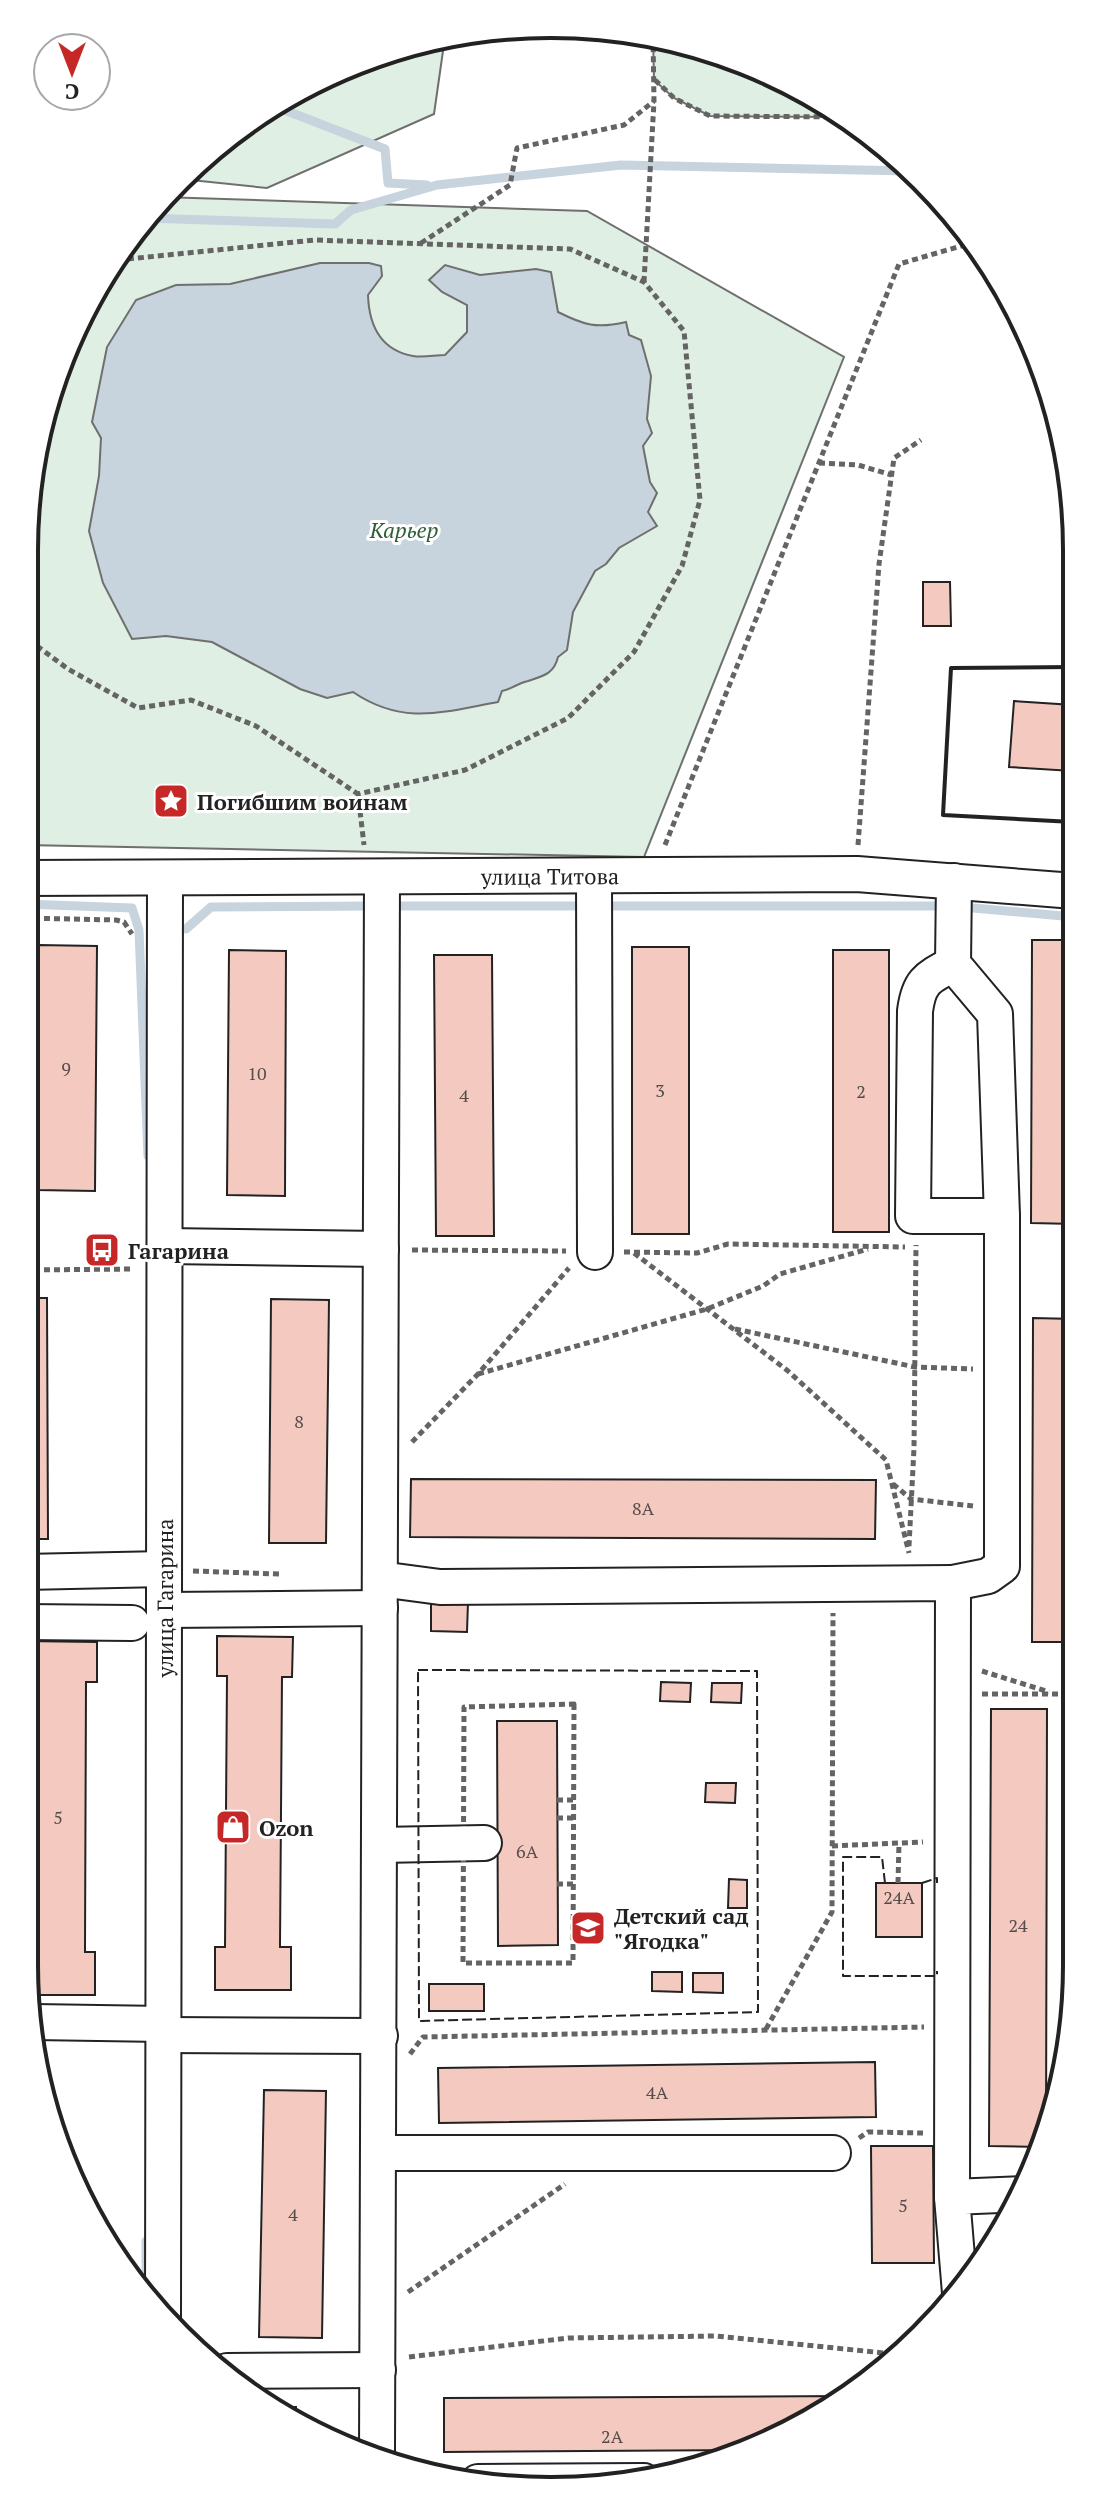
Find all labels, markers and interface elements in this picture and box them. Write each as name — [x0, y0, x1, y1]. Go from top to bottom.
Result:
north arrow — [32, 32, 112, 112]
text: С — [65, 78, 79, 107]
park label: Карьер — [369, 515, 438, 544]
place icon: Погибшим воинам — [152, 782, 190, 820]
place label: Погибшим воинам — [197, 787, 408, 816]
street label: улица Титова — [480, 861, 619, 890]
house number: 9 — [61, 1056, 71, 1080]
house number: 10 — [247, 1061, 267, 1085]
house number: 3 — [655, 1078, 665, 1102]
house number: 2 — [856, 1079, 866, 1103]
house number: 4 — [459, 1083, 469, 1107]
bus stop icon: Гагарина — [83, 1231, 121, 1269]
place label: Гагарина — [128, 1236, 229, 1265]
house number: 8 — [294, 1409, 304, 1433]
house number: 8А — [632, 1496, 655, 1520]
street label: улица Гагарина — [149, 1519, 179, 1678]
house number: 5 — [53, 1805, 63, 1829]
shop icon: Ozon — [214, 1808, 252, 1846]
place label: Ozon — [259, 1813, 313, 1842]
house number: 6А — [516, 1839, 539, 1863]
house number: 24А — [883, 1885, 915, 1909]
place label: Детский сад "Ягодка" — [614, 1901, 748, 1955]
school or university icon: Детский сад "Ягодка" — [569, 1909, 607, 1947]
house number: 24 — [1008, 1913, 1028, 1937]
house number: 4А — [646, 2080, 669, 2104]
house number: 5 — [898, 2193, 908, 2217]
house number: 4 — [288, 2202, 298, 2226]
house number: 2А — [601, 2424, 624, 2448]

